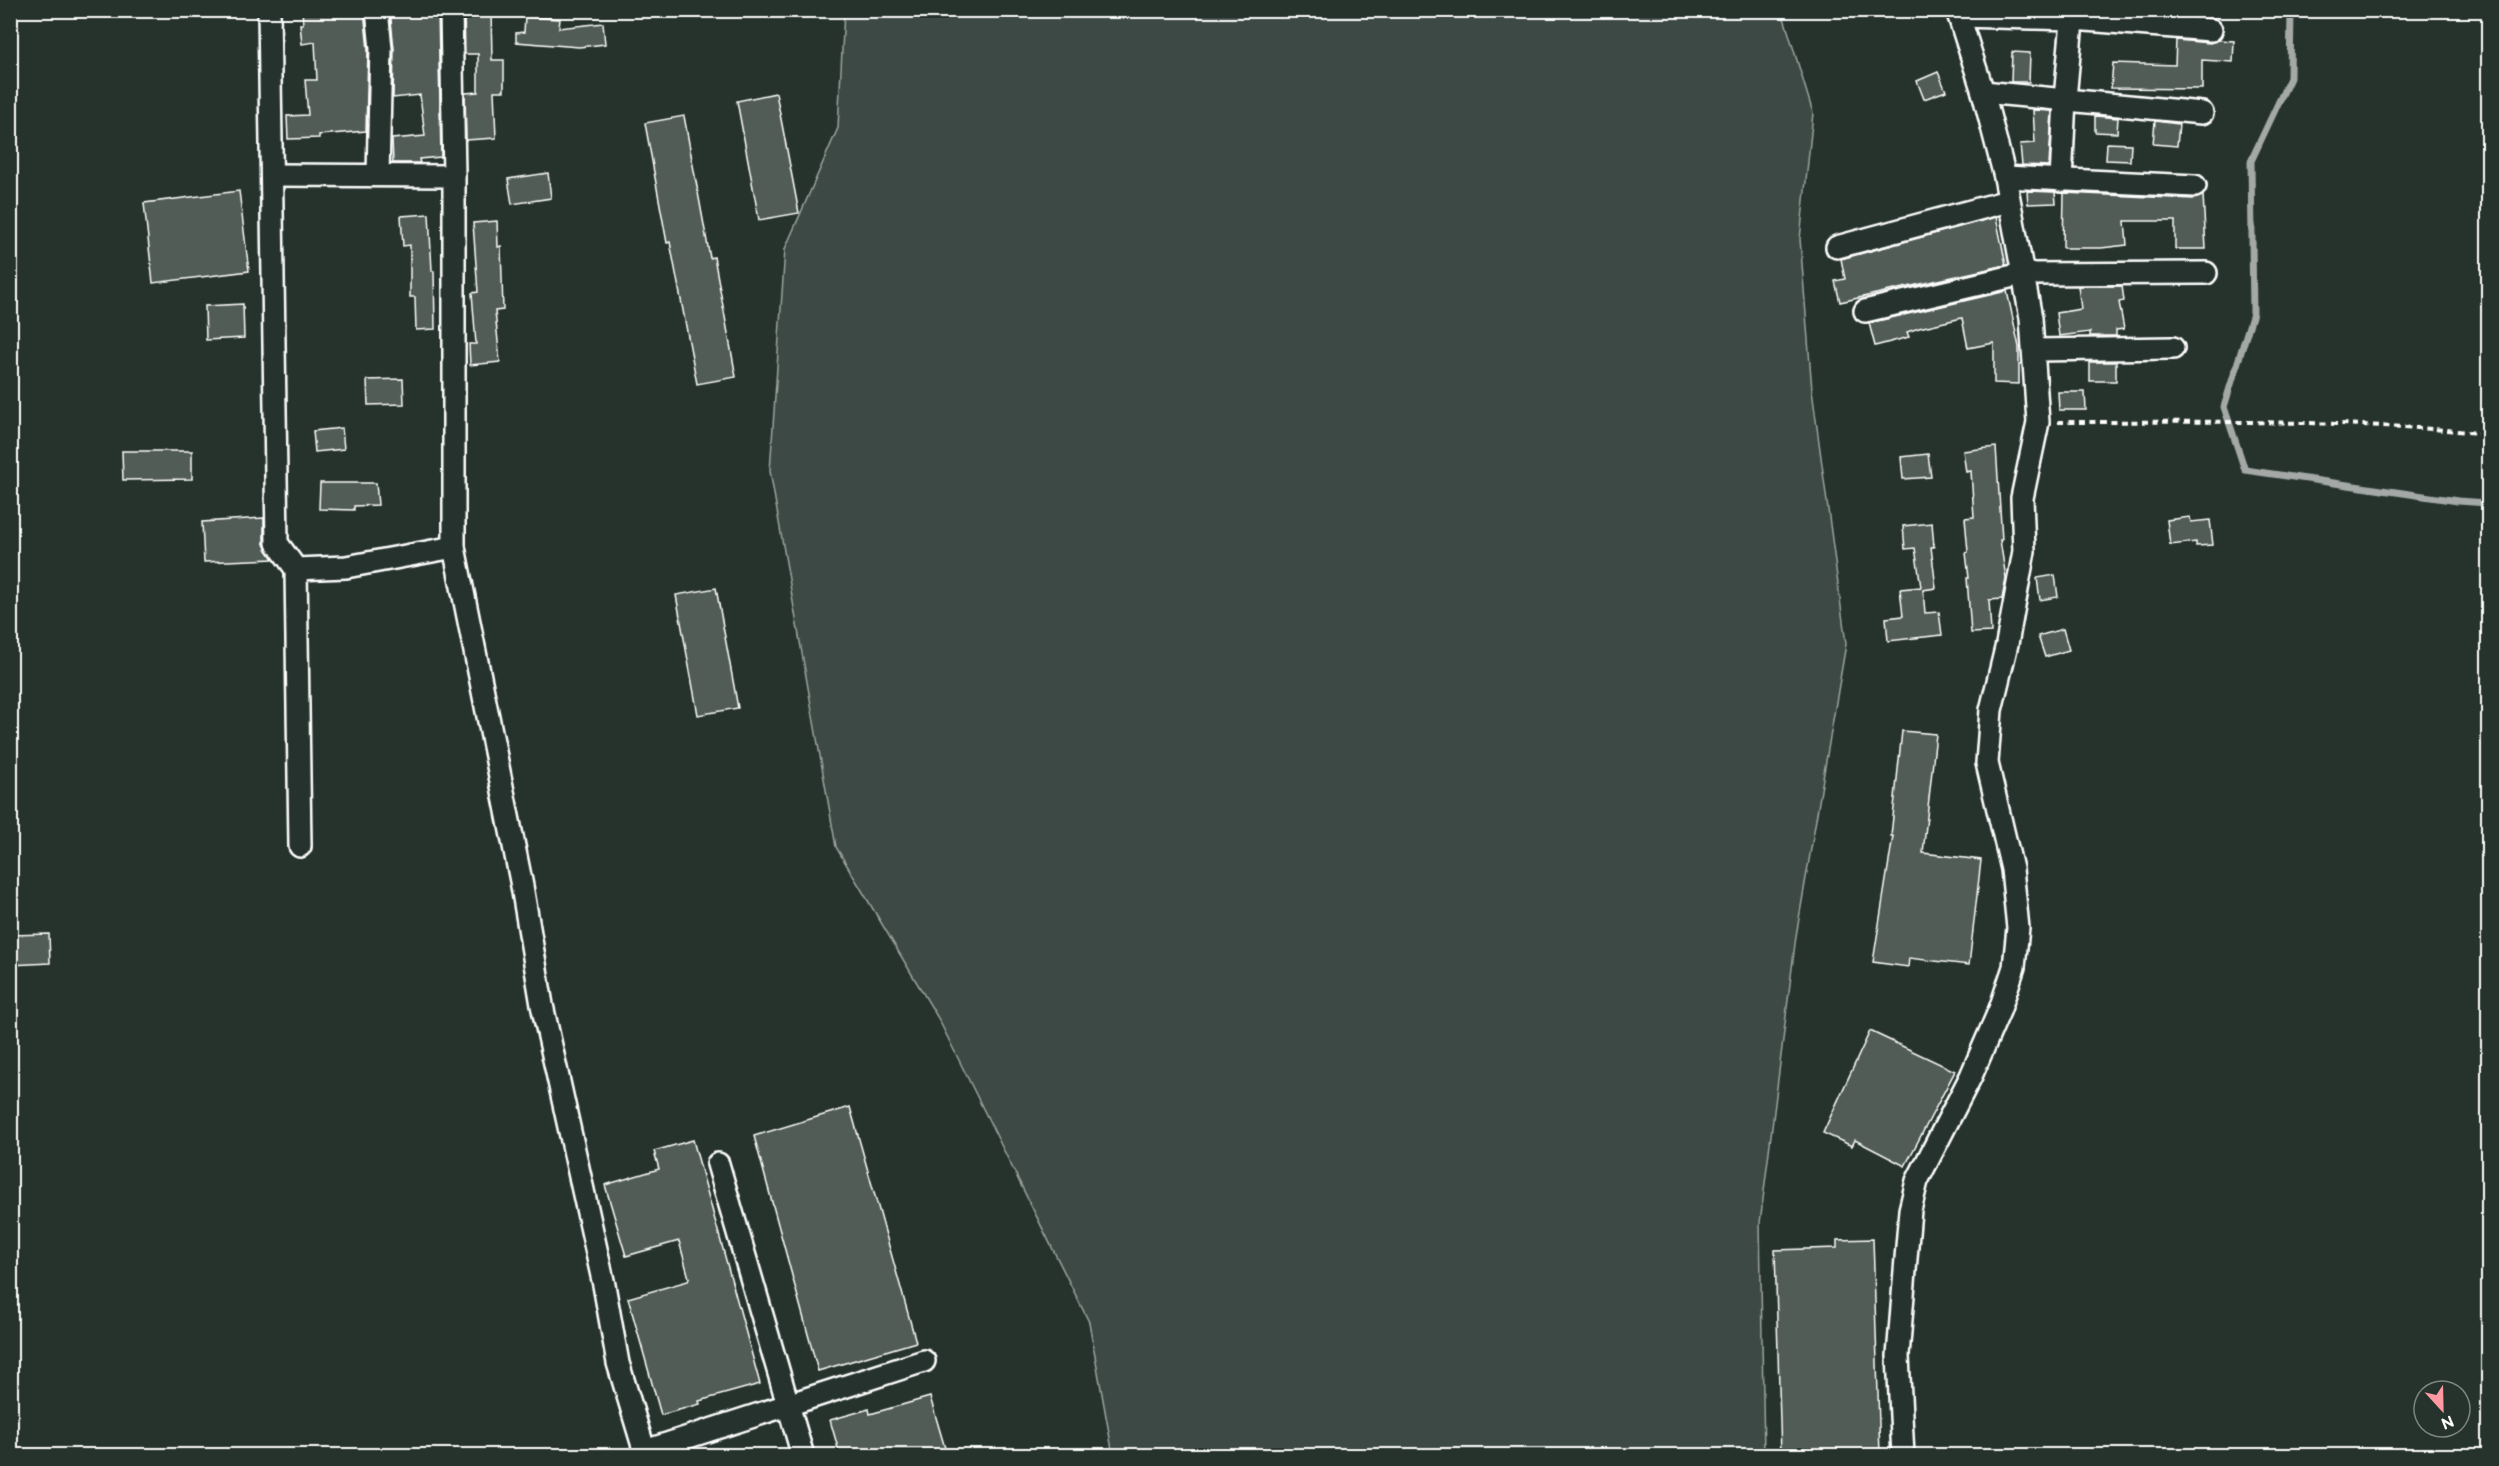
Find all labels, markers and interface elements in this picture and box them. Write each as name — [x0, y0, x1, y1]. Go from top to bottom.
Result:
north arrow — [2412, 1379, 2472, 1439]
text: N — [2438, 1410, 2456, 1433]

